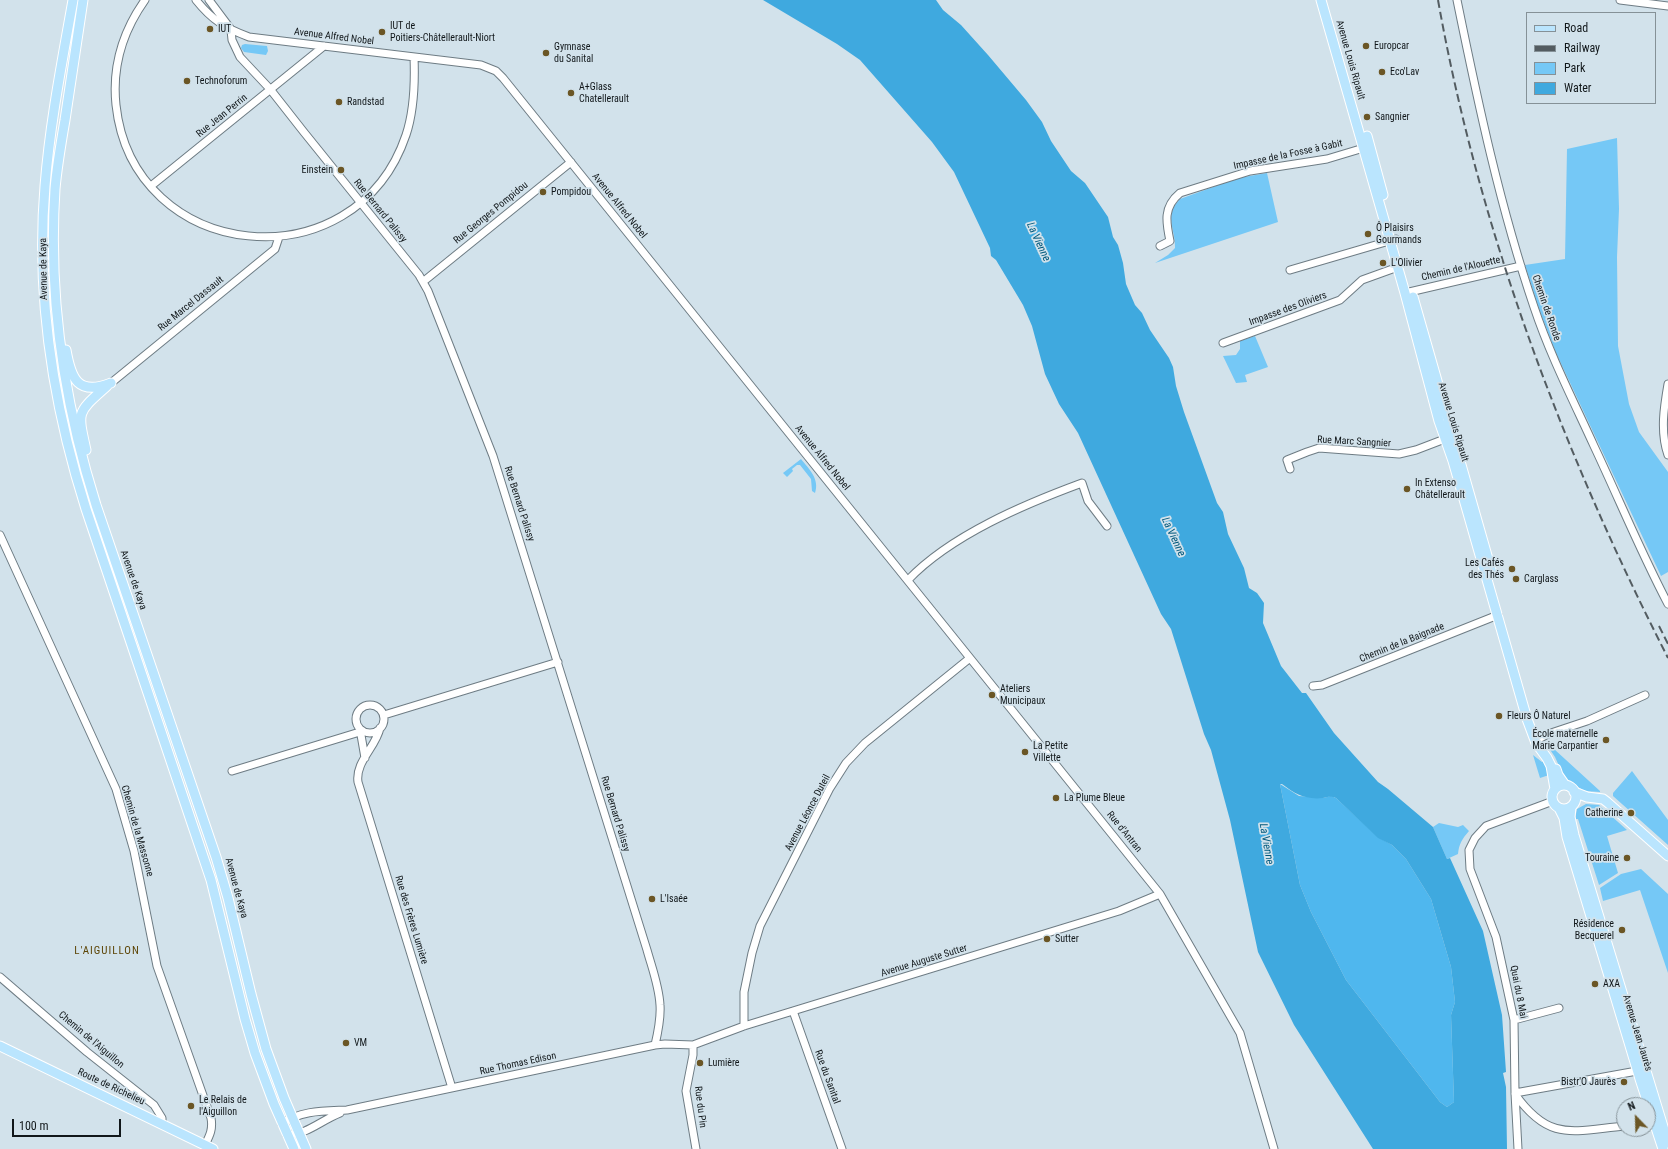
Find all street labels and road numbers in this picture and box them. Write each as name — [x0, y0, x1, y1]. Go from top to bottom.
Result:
street label: Avenue Louis Ripault — [1333, 19, 1367, 101]
street label: Avenue Alfred Nobel — [293, 26, 375, 48]
street label: Rue Jean Perrin — [194, 92, 250, 140]
street label: Impasse de la Fosse à Gabit — [1232, 138, 1344, 172]
street label: Avenue Alfred Nobel — [589, 171, 649, 241]
street label: Rue Bernard Palissy — [351, 177, 409, 245]
street label: Rue Georges Pompidou — [451, 179, 531, 247]
street label: Avenue de Kaya — [37, 238, 51, 300]
street label: Chemin de l'Alouette — [1420, 254, 1502, 284]
street label: Chemin de Ronde — [1529, 273, 1563, 343]
street label: Rue Marcel Dassault — [156, 274, 226, 334]
street label: Impasse des Oliviers — [1248, 289, 1328, 329]
street label: Avenue Louis Ripault — [1435, 381, 1471, 463]
street label: Avenue Alfred Nobel — [792, 423, 852, 493]
street label: Rue Marc Sangnier — [1317, 434, 1391, 450]
street label: Rue Bernard Palissy — [501, 465, 537, 543]
street label: Avenue de Kaya — [117, 549, 149, 611]
street label: Chemin de la Baignade — [1358, 621, 1446, 665]
street label: Avenue Léonce Duteil — [783, 773, 833, 853]
street label: Rue Bernard Palissy — [598, 775, 632, 853]
street label: Chemin de la Massonne — [118, 784, 156, 878]
street label: Rue d'Antran — [1104, 809, 1144, 855]
street label: Avenue de Kaya — [222, 856, 250, 920]
street label: Rue des Frères Lumière — [392, 874, 430, 966]
street label: Avenue Auguste Sutter — [879, 942, 969, 980]
street label: Quai du 8 Mai — [1507, 964, 1529, 1020]
street label: Avenue Jean Jaurès — [1620, 993, 1654, 1073]
street label: Chemin de l'Aiguillon — [56, 1009, 126, 1071]
street label: Rue du Sanital — [812, 1048, 842, 1106]
street label: Rue Thomas Edison — [479, 1050, 557, 1078]
street label: Route de Richelieu — [75, 1066, 147, 1108]
street label: Rue du Pin — [691, 1085, 709, 1129]

